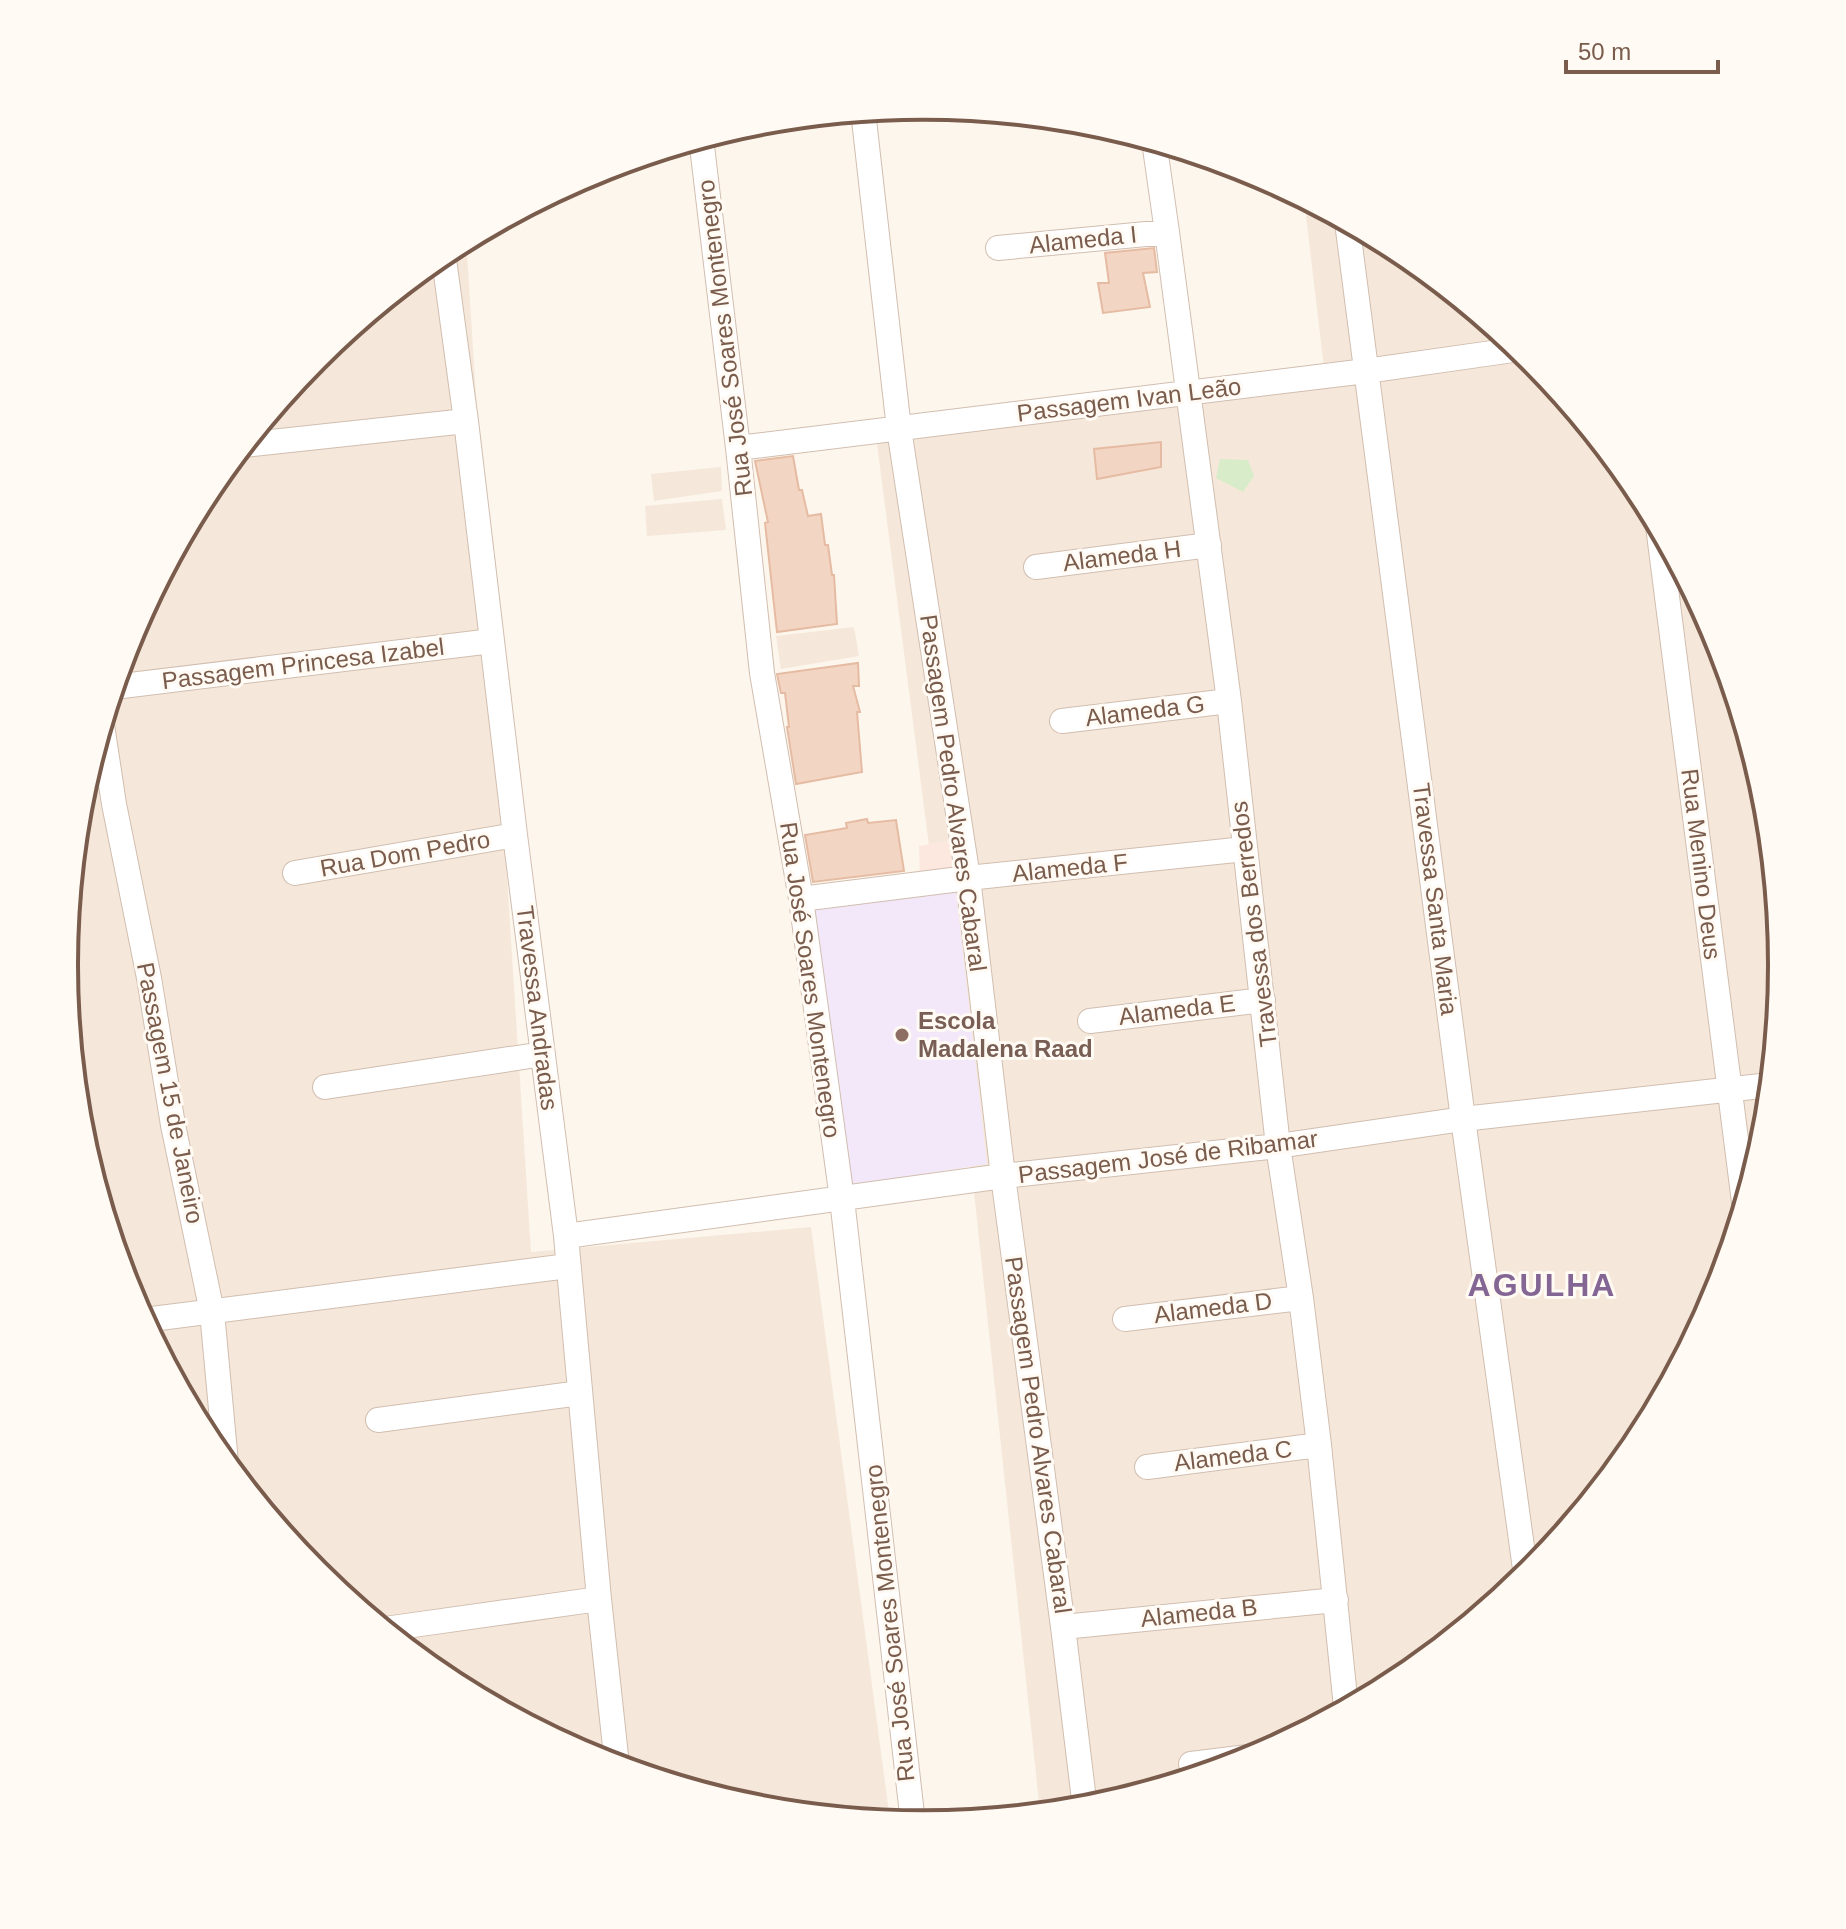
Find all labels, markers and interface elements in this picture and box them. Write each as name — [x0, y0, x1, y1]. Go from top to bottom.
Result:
scale bar — [1566, 24, 1718, 74]
text: 50 m — [1578, 38, 1631, 65]
street label: Rua José Soares Montenegro — [692, 178, 757, 498]
street label: Alameda I — [1028, 220, 1138, 259]
street label: Passagem Ivan Leão — [1015, 372, 1242, 427]
street label: Alameda H — [1061, 535, 1183, 576]
street label: Passagem Pedro Alvares Cabaral — [915, 613, 992, 973]
street label: Passagem Princesa Izabel — [160, 633, 446, 694]
street label: Alameda G — [1084, 690, 1206, 731]
street label: Rua Menino Deus — [1676, 767, 1727, 961]
street label: Travessa Santa Maria — [1408, 781, 1463, 1017]
street label: Travessa dos Berredos — [1225, 800, 1282, 1048]
street label: Rua José Soares Montenegro — [775, 820, 846, 1140]
street label: Rua Dom Pedro — [318, 825, 492, 882]
street label: Alameda F — [1011, 848, 1129, 887]
street label: Travessa Andradas — [512, 904, 563, 1112]
street label: Passagem 15 de Janeiro — [132, 960, 209, 1226]
street label: Alameda E — [1117, 989, 1237, 1030]
place label: Escola Madalena Raad — [918, 1007, 1093, 1062]
marker: Escola Madalena Raad — [893, 1026, 911, 1044]
street label: Passagem José de Ribamar — [1017, 1125, 1319, 1188]
street label: Passagem Pedro Alvares Cabaral — [1000, 1255, 1077, 1615]
district label: AGULHA — [1468, 1267, 1616, 1303]
street label: Alameda D — [1152, 1287, 1274, 1328]
street label: Alameda C — [1172, 1435, 1294, 1476]
street label: Rua José Soares Montenegro — [859, 1463, 920, 1783]
street label: Alameda B — [1139, 1593, 1259, 1632]

